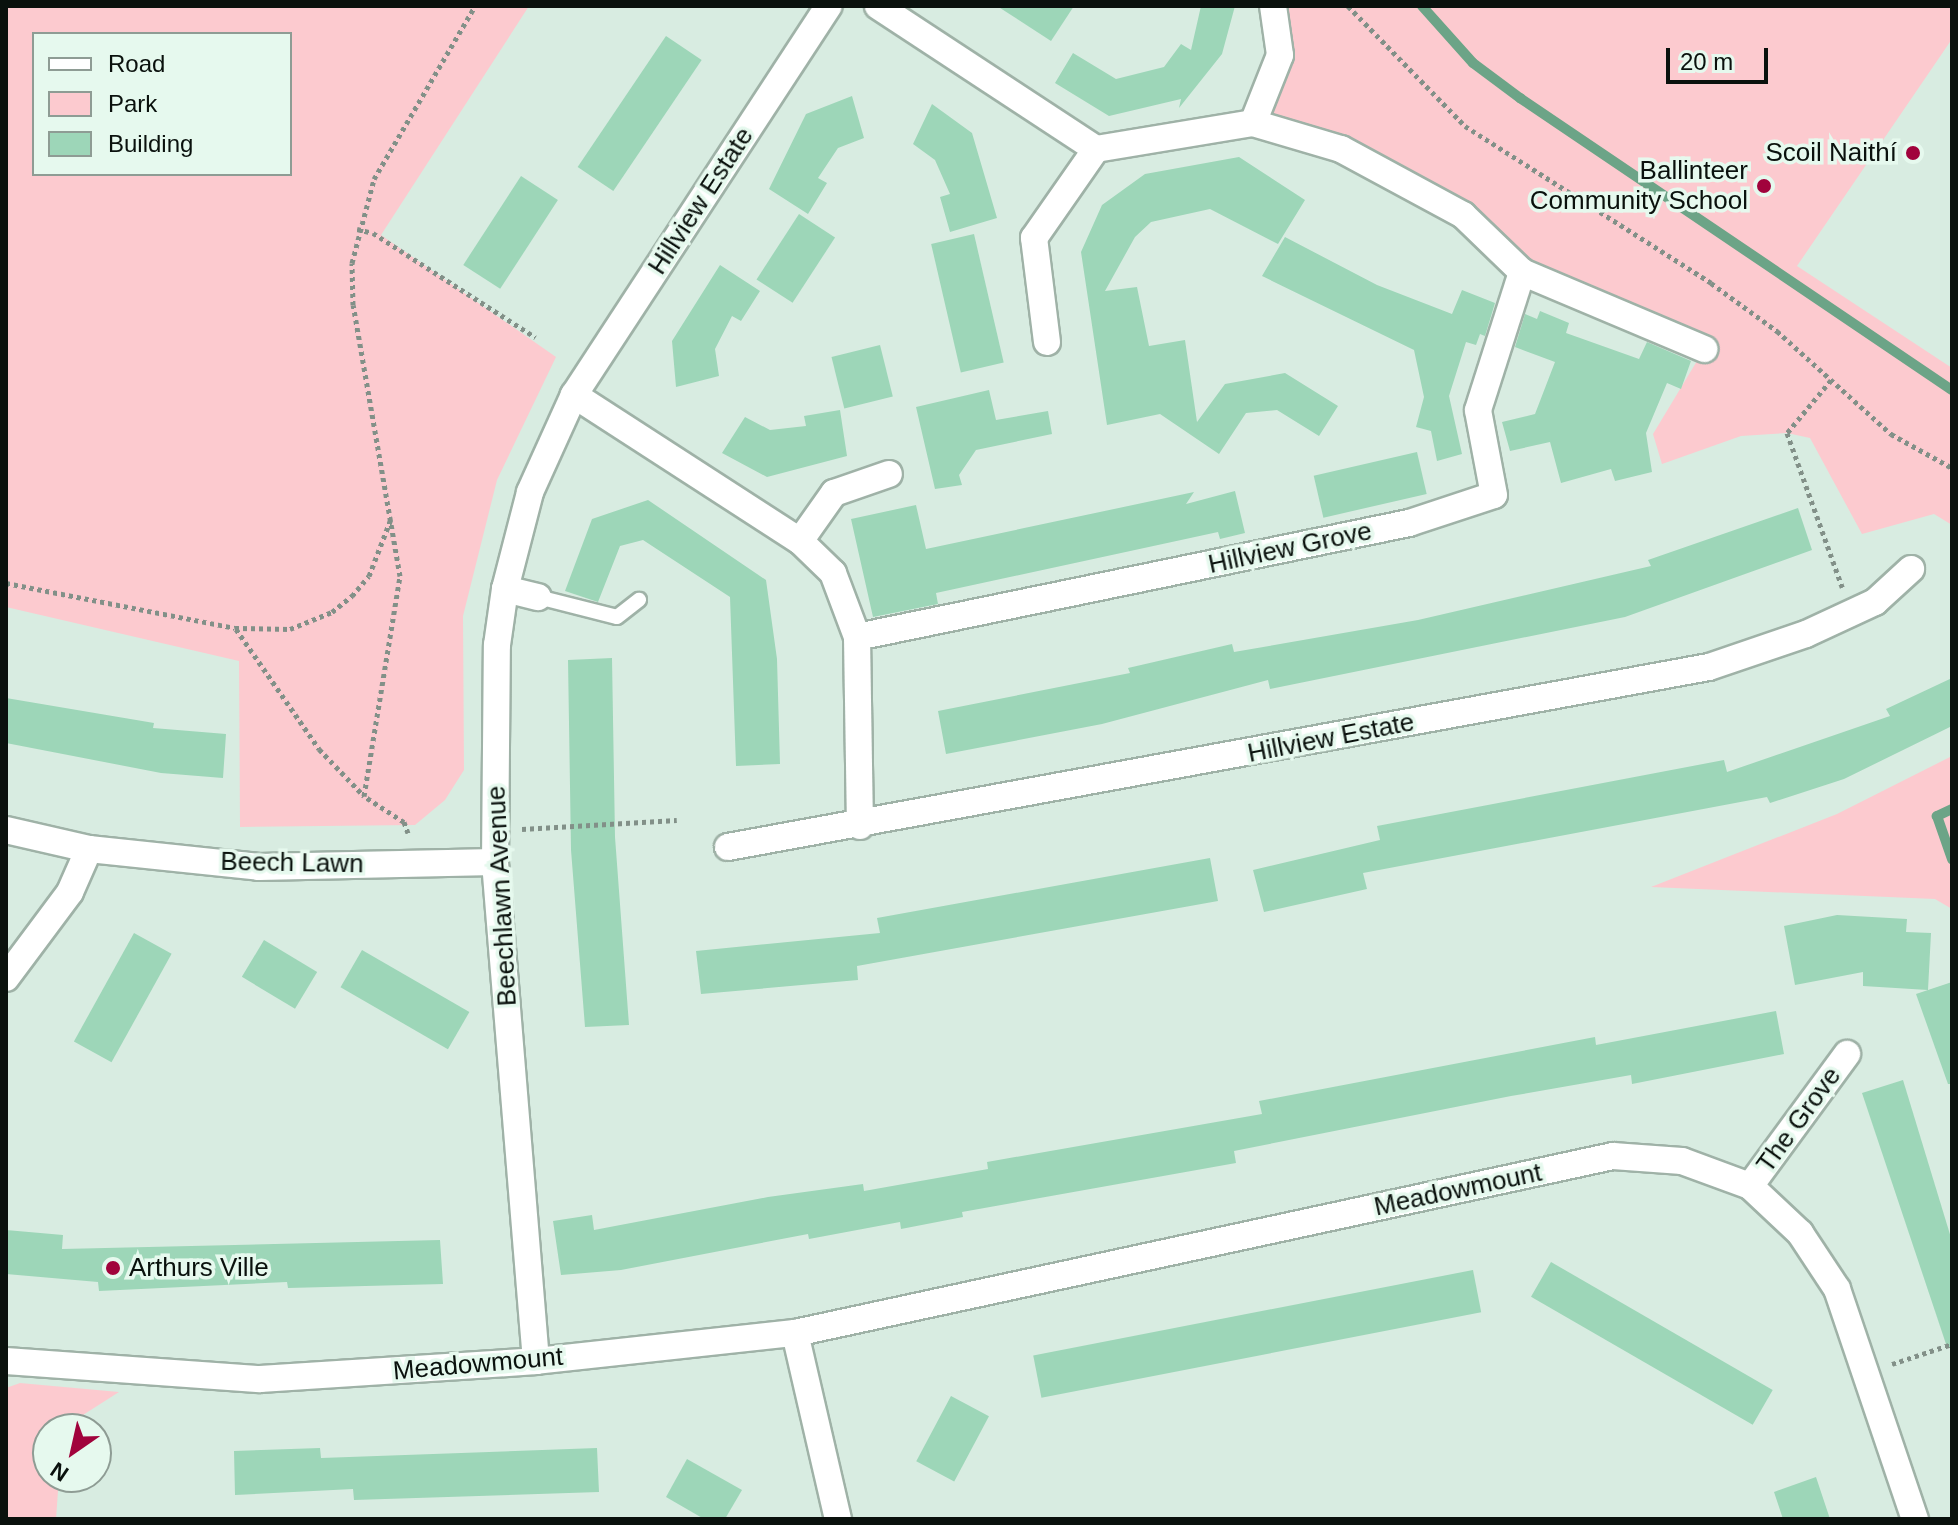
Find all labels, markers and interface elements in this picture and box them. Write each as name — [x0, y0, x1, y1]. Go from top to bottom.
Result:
legend — [32, 32, 292, 176]
scale bar — [1670, 32, 1772, 82]
text: 20 m — [1680, 48, 1733, 75]
text: Road — [108, 50, 165, 77]
text: Park — [108, 90, 157, 117]
street label: Hillview Estate — [642, 122, 760, 280]
text: Building — [108, 130, 193, 157]
place label: Scoil Naithí — [1766, 137, 1897, 169]
marker: Scoil Naithí — [1904, 144, 1922, 162]
place label: Ballinteer Community School — [1530, 155, 1748, 216]
marker: Ballinteer Community School — [1755, 177, 1773, 195]
street label: Hillview Grove — [1206, 515, 1374, 581]
street label: Hillview Estate — [1245, 707, 1417, 769]
street label: Beechlawn Avenue — [481, 784, 523, 1008]
street label: Beech Lawn — [220, 846, 364, 880]
street label: The Grove — [1750, 1061, 1848, 1179]
street label: Meadowmount — [1371, 1157, 1545, 1223]
place label: Arthurs Ville — [129, 1252, 269, 1284]
marker: Arthurs Ville — [104, 1259, 122, 1277]
street label: Meadowmount — [392, 1341, 564, 1387]
north arrow — [32, 1413, 112, 1493]
text: N — [46, 1457, 73, 1486]

